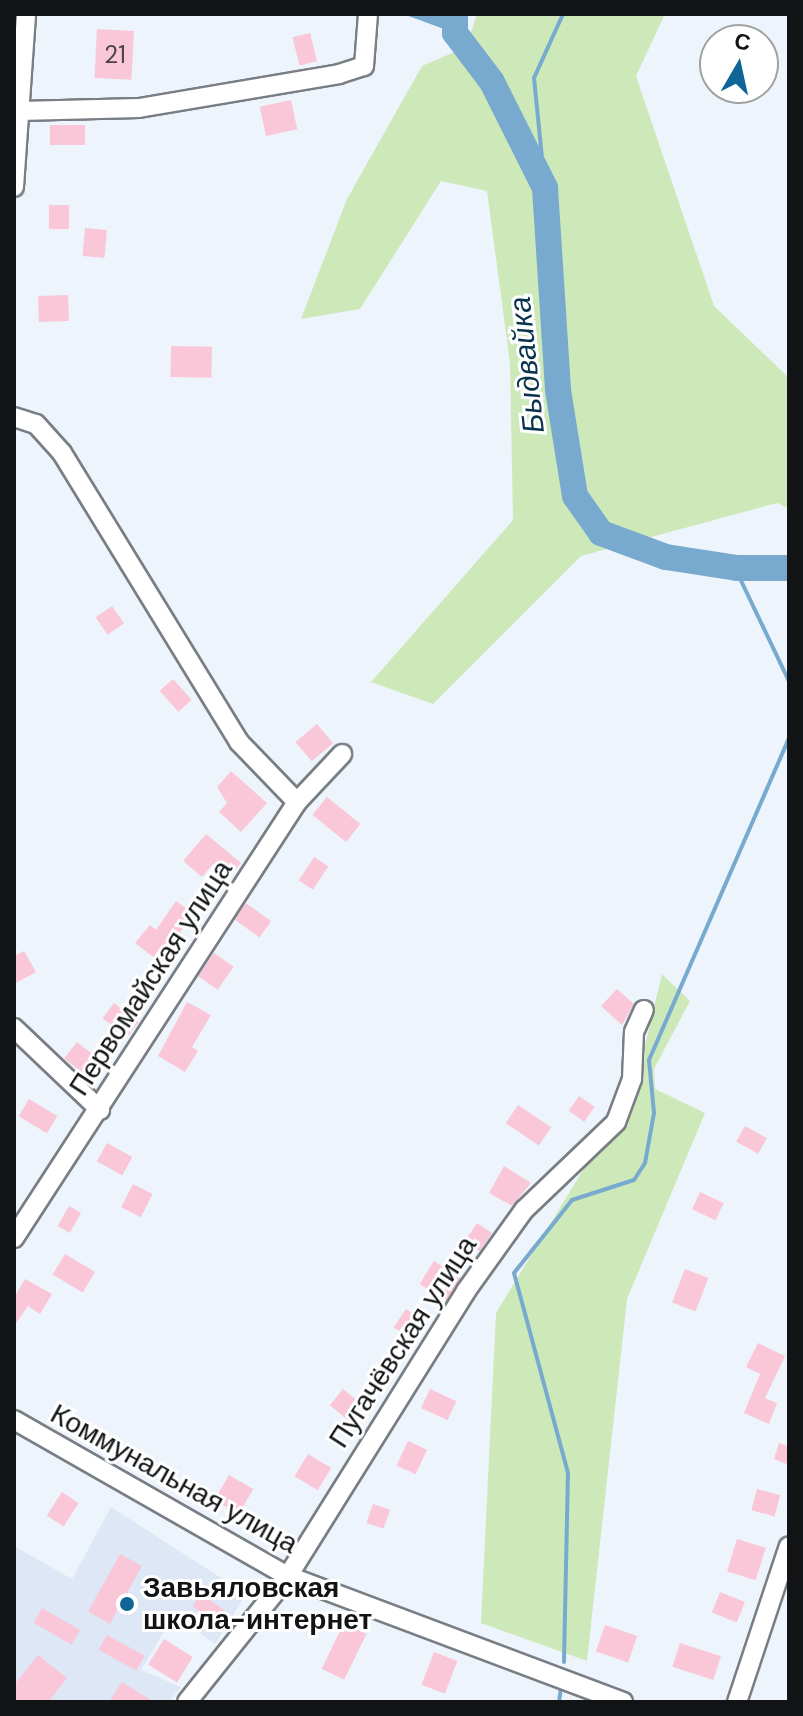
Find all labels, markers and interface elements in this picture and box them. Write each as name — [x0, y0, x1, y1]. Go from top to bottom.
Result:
north arrow — [699, 24, 779, 104]
text: С — [732, 26, 753, 57]
house number: 21 — [104, 41, 126, 69]
water label: Быдвайка — [502, 295, 552, 435]
street label: Первомайская улица — [62, 854, 240, 1102]
street label: Пугачёвская улица — [322, 1230, 484, 1454]
street label: Коммунальная улица — [45, 1397, 303, 1561]
place label: Завьяловская школа-интернет — [143, 1571, 372, 1637]
marker: Завьяловская школа-интернет — [118, 1595, 136, 1613]

